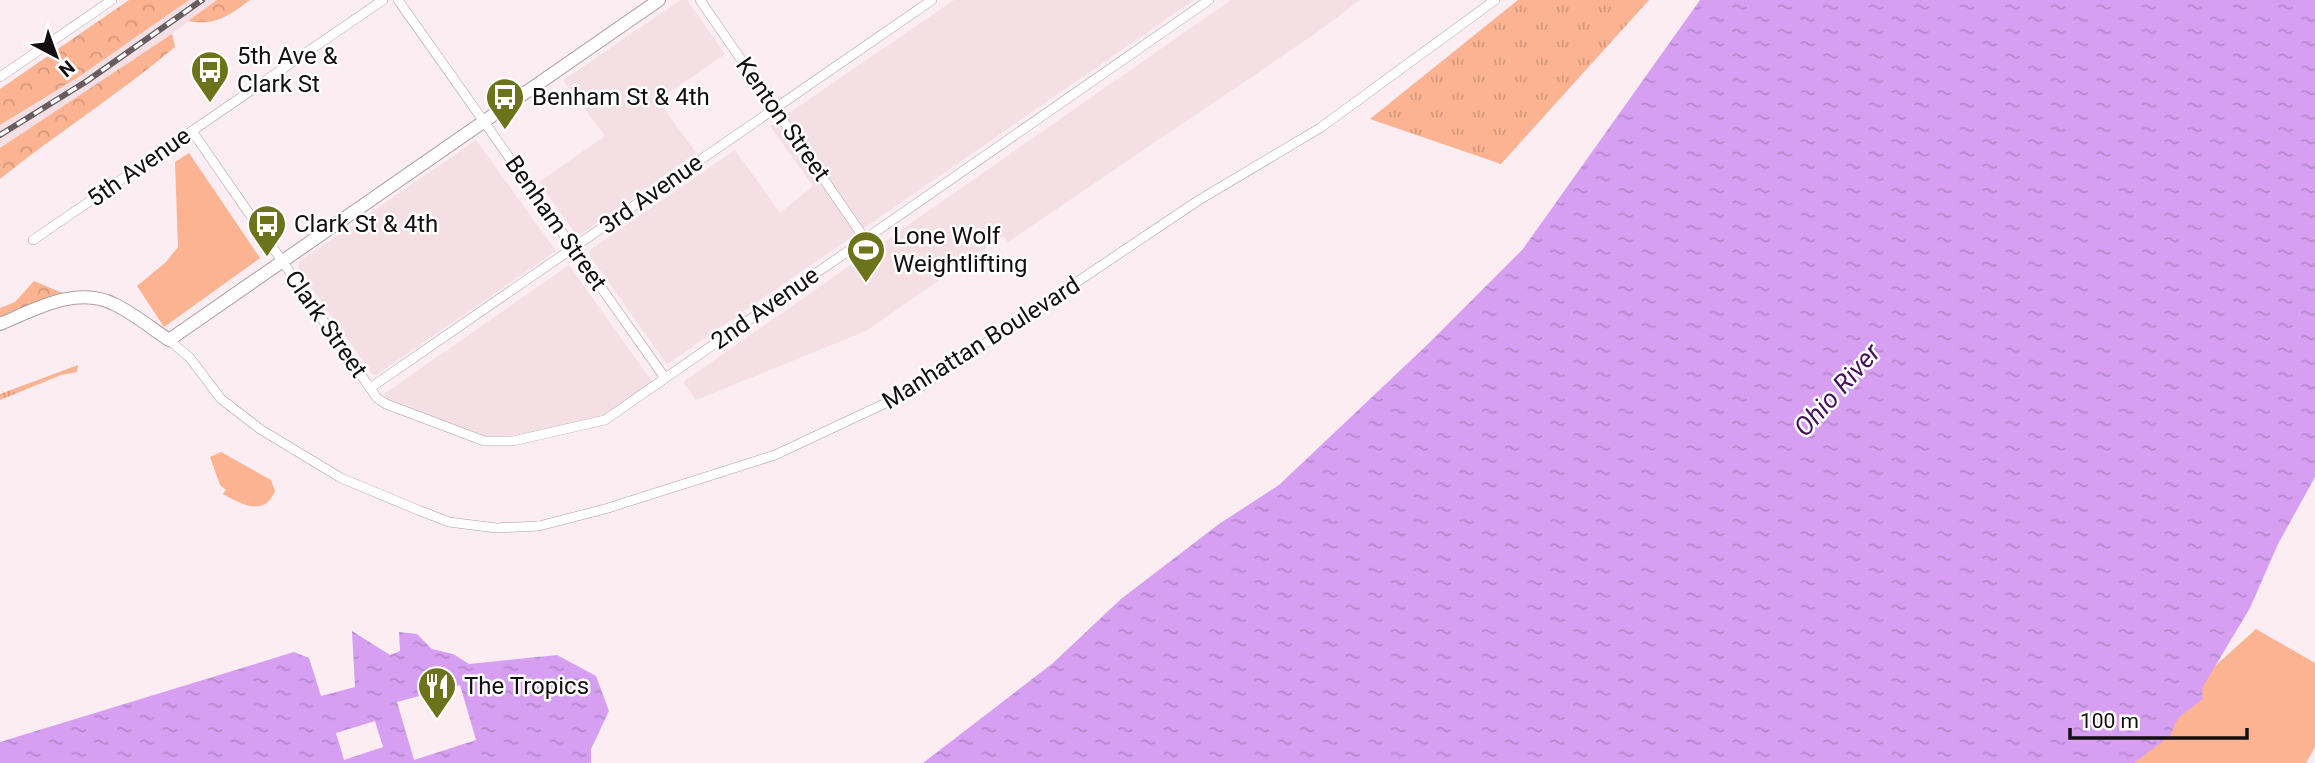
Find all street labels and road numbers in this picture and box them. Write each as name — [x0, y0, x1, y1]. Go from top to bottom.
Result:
street label: Kenton Street — [730, 52, 836, 186]
street label: 5th Avenue — [82, 121, 196, 213]
street label: 3rd Avenue — [594, 148, 708, 240]
street label: Benham Street — [499, 150, 613, 296]
street label: 2nd Avenue — [706, 261, 824, 355]
street label: Clark Street — [279, 265, 373, 383]
street label: Manhattan Boulevard — [877, 271, 1085, 415]

